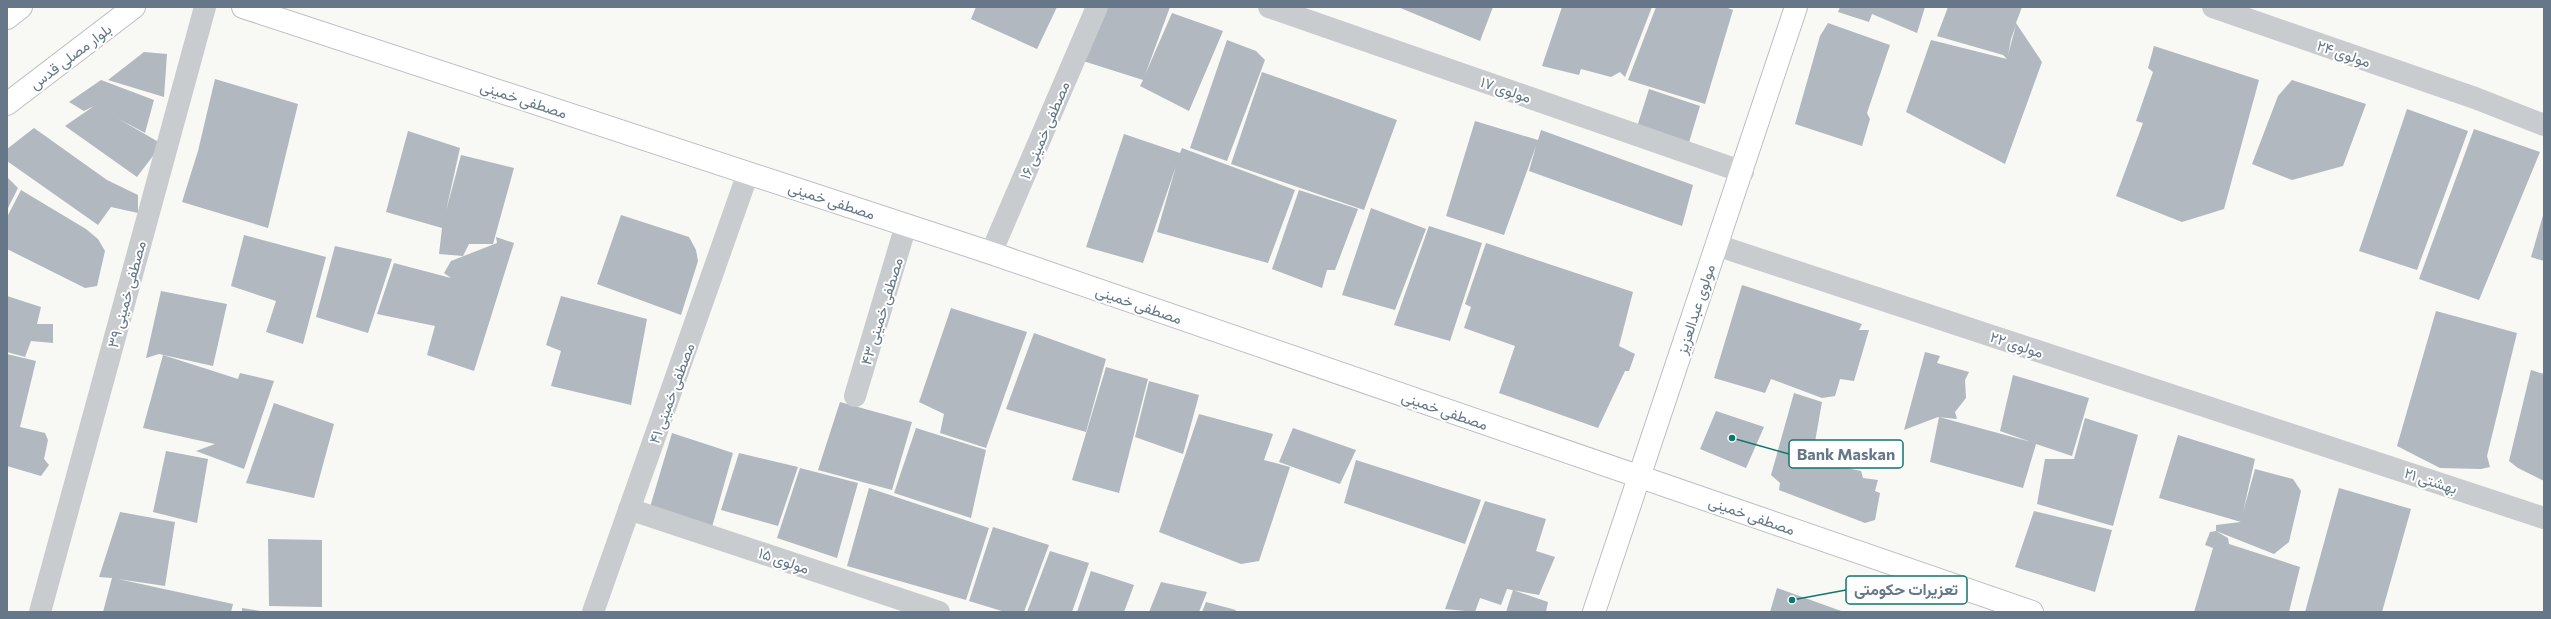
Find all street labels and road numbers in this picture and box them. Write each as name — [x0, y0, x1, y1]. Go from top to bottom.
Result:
street label: بلوار مصلی قدس — [25, 19, 116, 94]
street label: مولوی ۲۴ — [2314, 35, 2373, 72]
street label: مولوی ۱۷ — [1478, 72, 1534, 108]
street label: مصطفی خمینی — [478, 77, 570, 123]
street label: مصطفی خمینی ۱۶ — [1015, 78, 1075, 182]
street label: مصطفی خمینی — [786, 178, 878, 224]
street label: مصطفی خمینی ۳۹ — [103, 239, 151, 350]
street label: مصطفی خمینی ۴۳ — [856, 255, 908, 367]
street label: مولوی عبدالعزیز — [1672, 262, 1720, 358]
street label: مصطفی خمینی — [1093, 281, 1184, 329]
street label: مولوی ۲۲ — [1988, 327, 2046, 363]
street label: مصطفی خمینی ۴۱ — [644, 340, 699, 446]
street label: مصطفی خمینی — [1399, 387, 1490, 435]
street label: بهشتی ۲۱ — [2402, 463, 2460, 499]
street label: مصطفی خمینی — [1706, 492, 1797, 540]
street label: مولوی ۱۵ — [756, 543, 812, 579]

